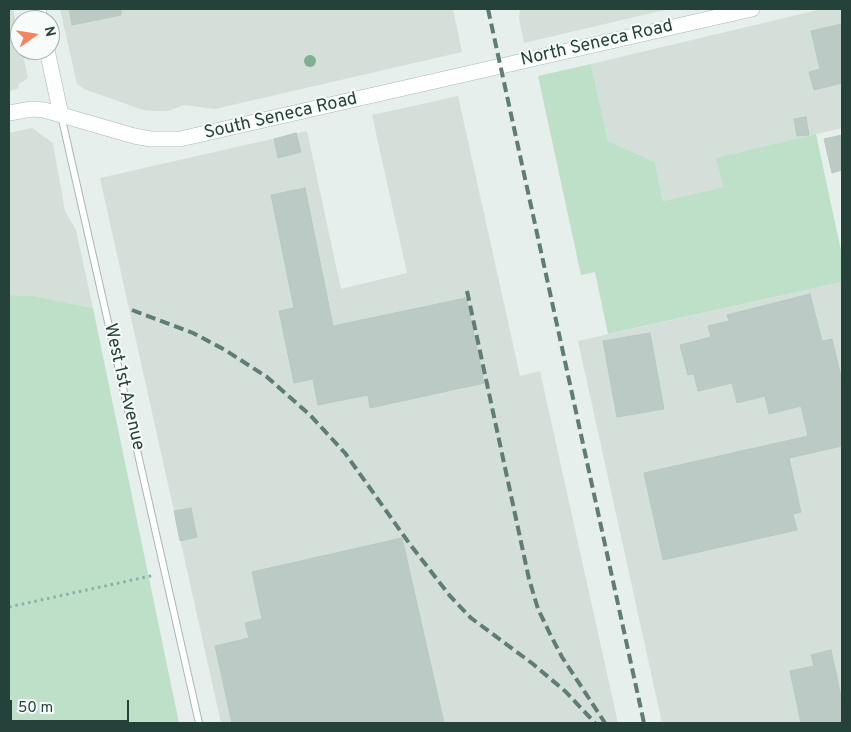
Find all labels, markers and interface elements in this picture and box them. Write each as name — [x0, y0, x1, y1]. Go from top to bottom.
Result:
north arrow — [10, 10, 60, 60]
street label: North Seneca Road — [519, 16, 675, 72]
text: N — [40, 25, 59, 39]
street label: South Seneca Road — [202, 89, 360, 145]
street label: West 1st Avenue — [98, 322, 148, 452]
scale bar — [12, 690, 131, 722]
text: 50 m — [18, 699, 53, 718]

